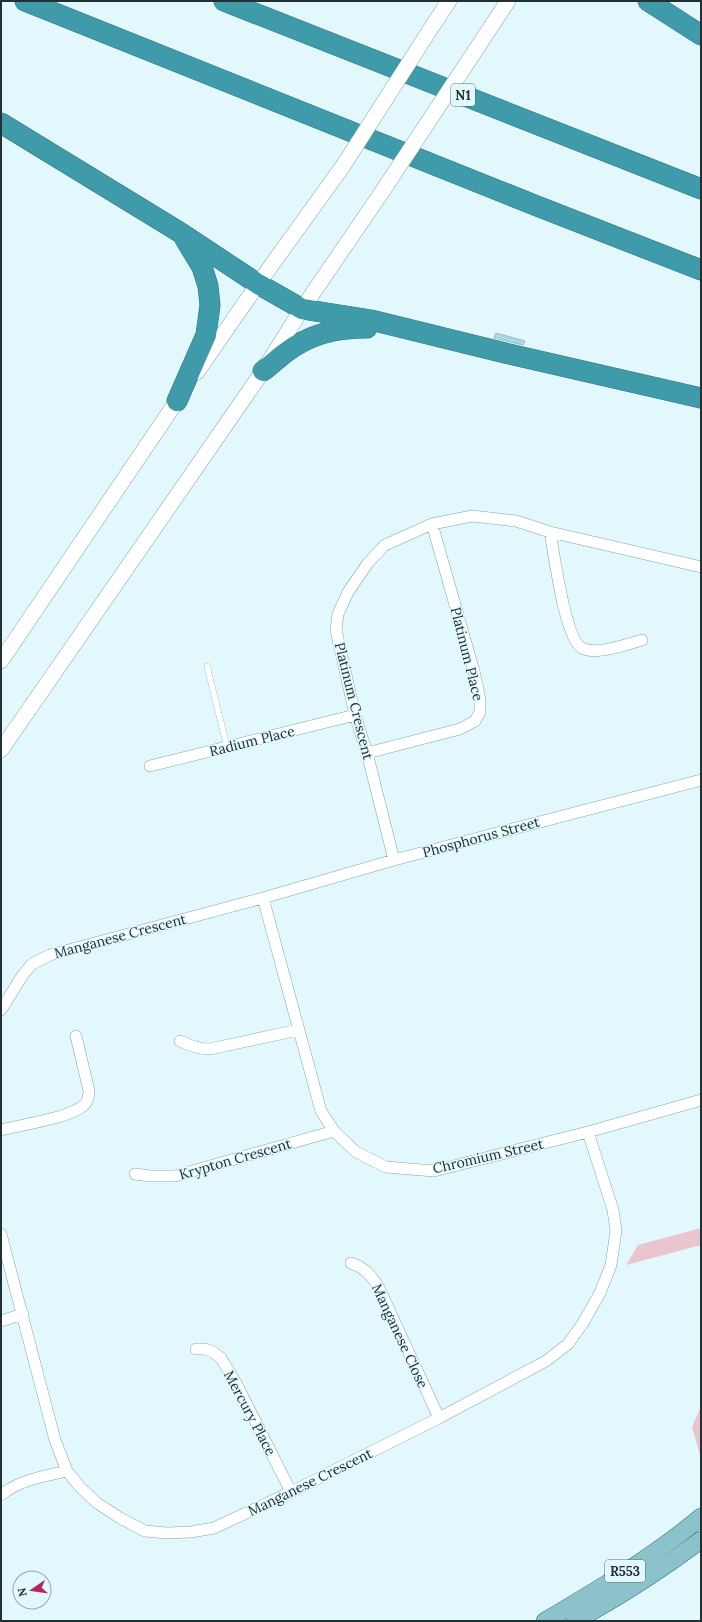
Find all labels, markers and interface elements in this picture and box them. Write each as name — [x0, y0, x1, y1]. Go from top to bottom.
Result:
road number: N1 — [451, 84, 475, 106]
street label: Platinum Place — [447, 605, 487, 703]
street label: Platinum Crescent — [331, 640, 377, 762]
street label: Radium Place — [207, 722, 297, 760]
street label: Phosphorus Street — [420, 813, 542, 861]
street label: Manganese Crescent — [52, 910, 189, 962]
street label: Krypton Crescent — [177, 1134, 294, 1184]
street label: Chromium Street — [431, 1134, 546, 1177]
street label: Manganese Close — [368, 1281, 432, 1391]
street label: Mercury Place — [220, 1367, 280, 1459]
street label: Manganese Crescent — [245, 1444, 376, 1520]
road number: R553 — [605, 1560, 645, 1582]
north arrow — [12, 1570, 52, 1610]
text: N — [14, 1586, 30, 1598]

